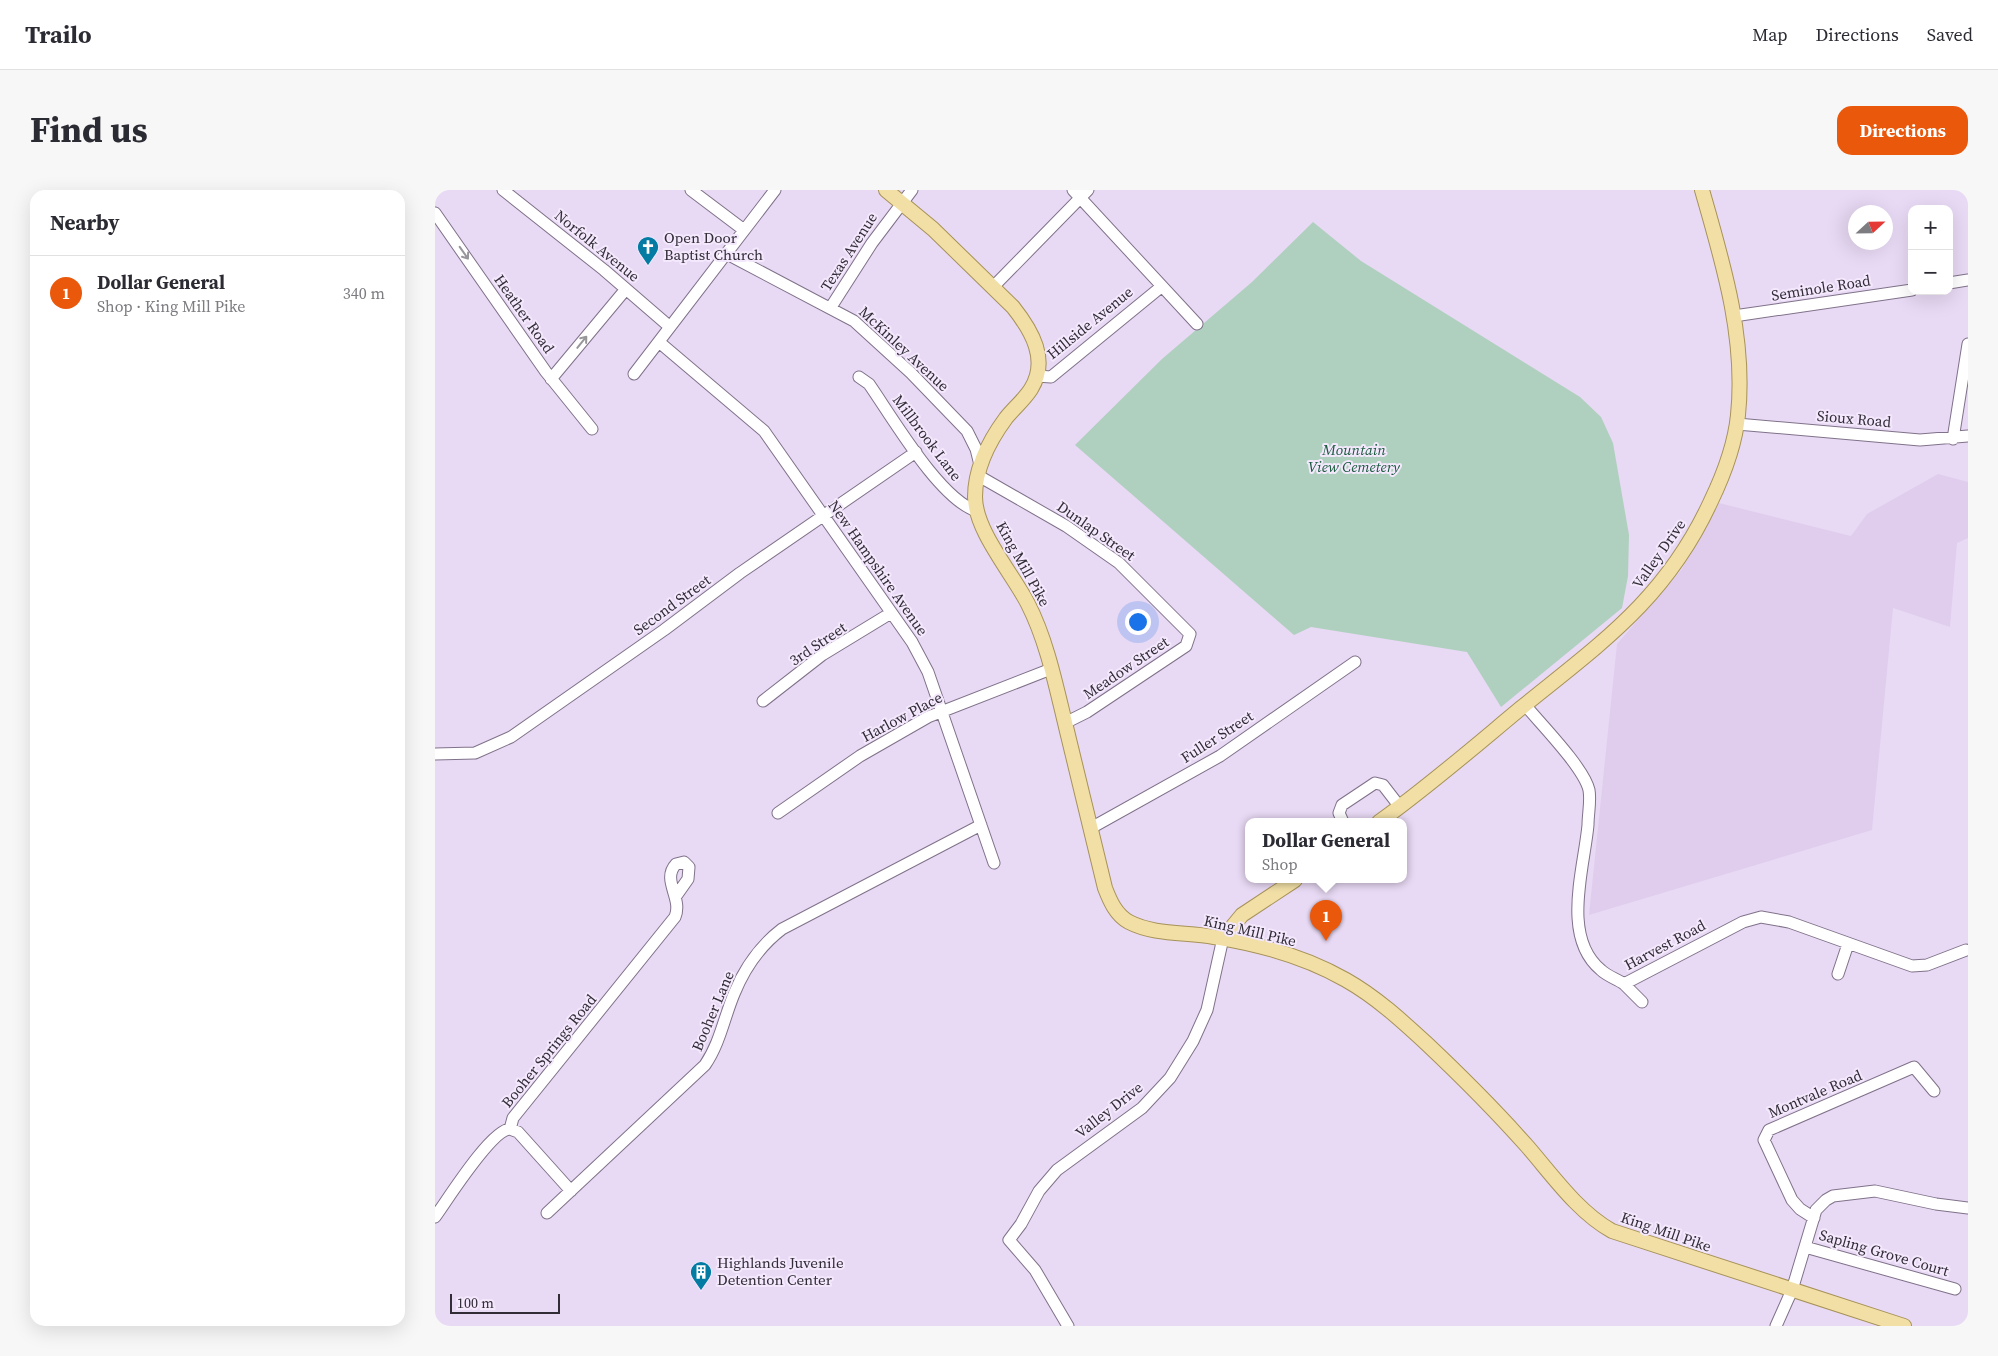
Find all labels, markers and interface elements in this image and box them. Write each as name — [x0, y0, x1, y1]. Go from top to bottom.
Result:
text: Trailo — [25, 18, 92, 51]
text: Map — [1752, 22, 1788, 47]
text: Directions — [1816, 22, 1899, 47]
text: Saved — [1927, 22, 1973, 47]
text: Find us — [30, 106, 148, 154]
button: Directions — [1837, 106, 1968, 155]
street label: Norfolk Avenue — [550, 205, 645, 287]
north arrow — [1848, 205, 1893, 250]
map controls — [1908, 205, 1953, 295]
button: + — [1908, 205, 1953, 250]
text: Nearby — [50, 208, 120, 237]
street label: Texas Avenue — [815, 208, 882, 295]
place label: Open Door Baptist Church — [664, 227, 763, 265]
church icon: Open Door Baptist Church — [636, 235, 660, 266]
one-way arrow — [459, 245, 469, 259]
button: − — [1908, 250, 1953, 295]
text: Dollar General — [97, 269, 225, 295]
street label: Seminole Road — [1770, 269, 1872, 306]
street label: Heather Road — [489, 270, 560, 358]
street label: Hillside Avenue — [1042, 281, 1137, 364]
text: 1 — [62, 282, 70, 304]
text: 340 m — [343, 282, 385, 304]
text: Shop · King Mill Pike — [97, 295, 245, 317]
street label: McKinley Avenue — [855, 301, 954, 396]
one-way arrow — [577, 335, 588, 348]
street label: Millbrook Lane — [888, 390, 967, 485]
street label: Sioux Road — [1816, 405, 1892, 432]
park label: Mountain View Cemetery — [1308, 439, 1401, 477]
street label: New Hampshire Avenue — [824, 496, 933, 640]
street label: Dunlap Street — [1053, 496, 1140, 565]
street label: Valley Drive — [1627, 515, 1690, 593]
street label: King Mill Pike — [991, 517, 1056, 610]
street label: Second Street — [629, 569, 715, 640]
your location — [1125, 609, 1151, 635]
street label: 3rd Street — [785, 617, 850, 670]
street label: Meadow Street — [1079, 631, 1173, 704]
street label: Harlow Place — [858, 686, 946, 747]
street label: Fuller Street — [1176, 705, 1257, 768]
popup — [1245, 818, 1407, 883]
text: Dollar General — [1262, 827, 1390, 853]
text: Shop — [1262, 853, 1298, 875]
pin: 1 — [1310, 900, 1342, 941]
street label: King Mill Pike — [1202, 910, 1299, 951]
street label: Harvest Road — [1620, 914, 1710, 975]
street label: Booher Lane — [686, 967, 739, 1054]
street label: Booher Springs Road — [496, 989, 601, 1112]
street label: Montvale Road — [1765, 1064, 1865, 1123]
street label: Valley Drive — [1071, 1076, 1147, 1143]
street label: King Mill Pike — [1618, 1206, 1714, 1257]
street label: Sapling Grove Court — [1817, 1224, 1951, 1281]
place label: Highlands Juvenile Detention Center — [717, 1252, 844, 1290]
building icon: Highlands Juvenile Detention Center — [689, 1260, 713, 1291]
scale bar — [450, 1291, 560, 1314]
text: 100 m — [457, 1293, 494, 1313]

